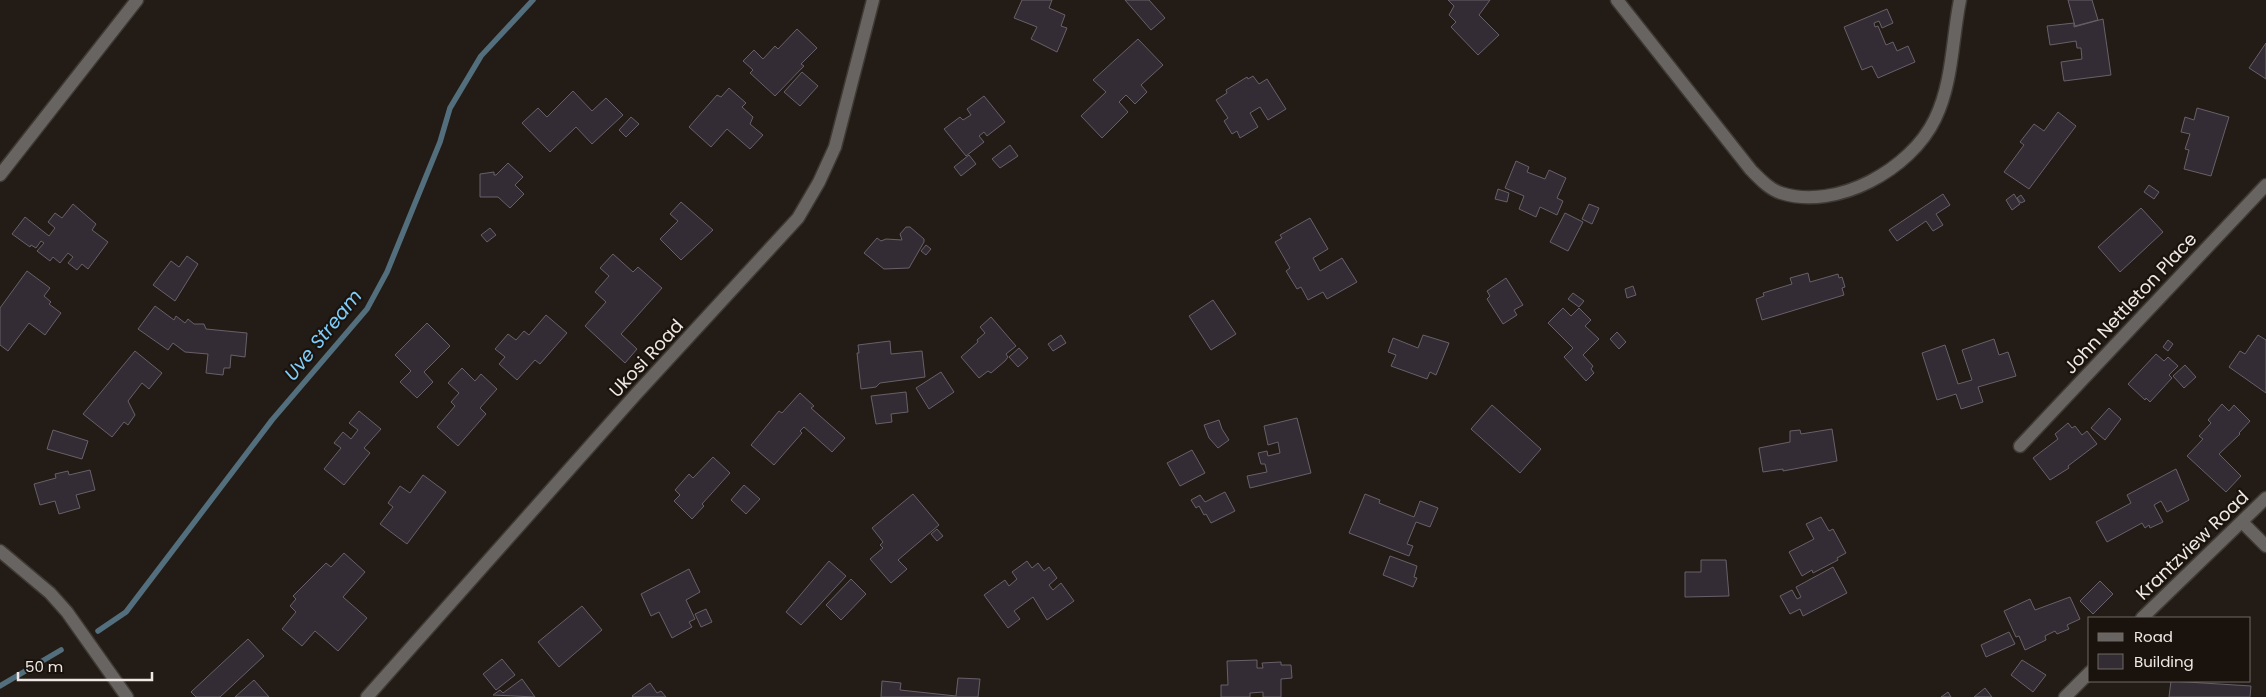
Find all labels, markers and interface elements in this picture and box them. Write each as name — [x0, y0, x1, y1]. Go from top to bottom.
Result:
street label: John Nettleton Place — [2058, 227, 2202, 379]
water label: Uve Stream — [278, 284, 368, 386]
street label: Ukosi Road — [603, 314, 689, 402]
street label: Krantzview Road — [2130, 485, 2254, 605]
legend — [2088, 617, 2251, 682]
text: Road — [2134, 626, 2173, 647]
scale bar — [18, 650, 151, 682]
text: Building — [2134, 651, 2194, 672]
text: 50 m — [25, 656, 63, 677]

